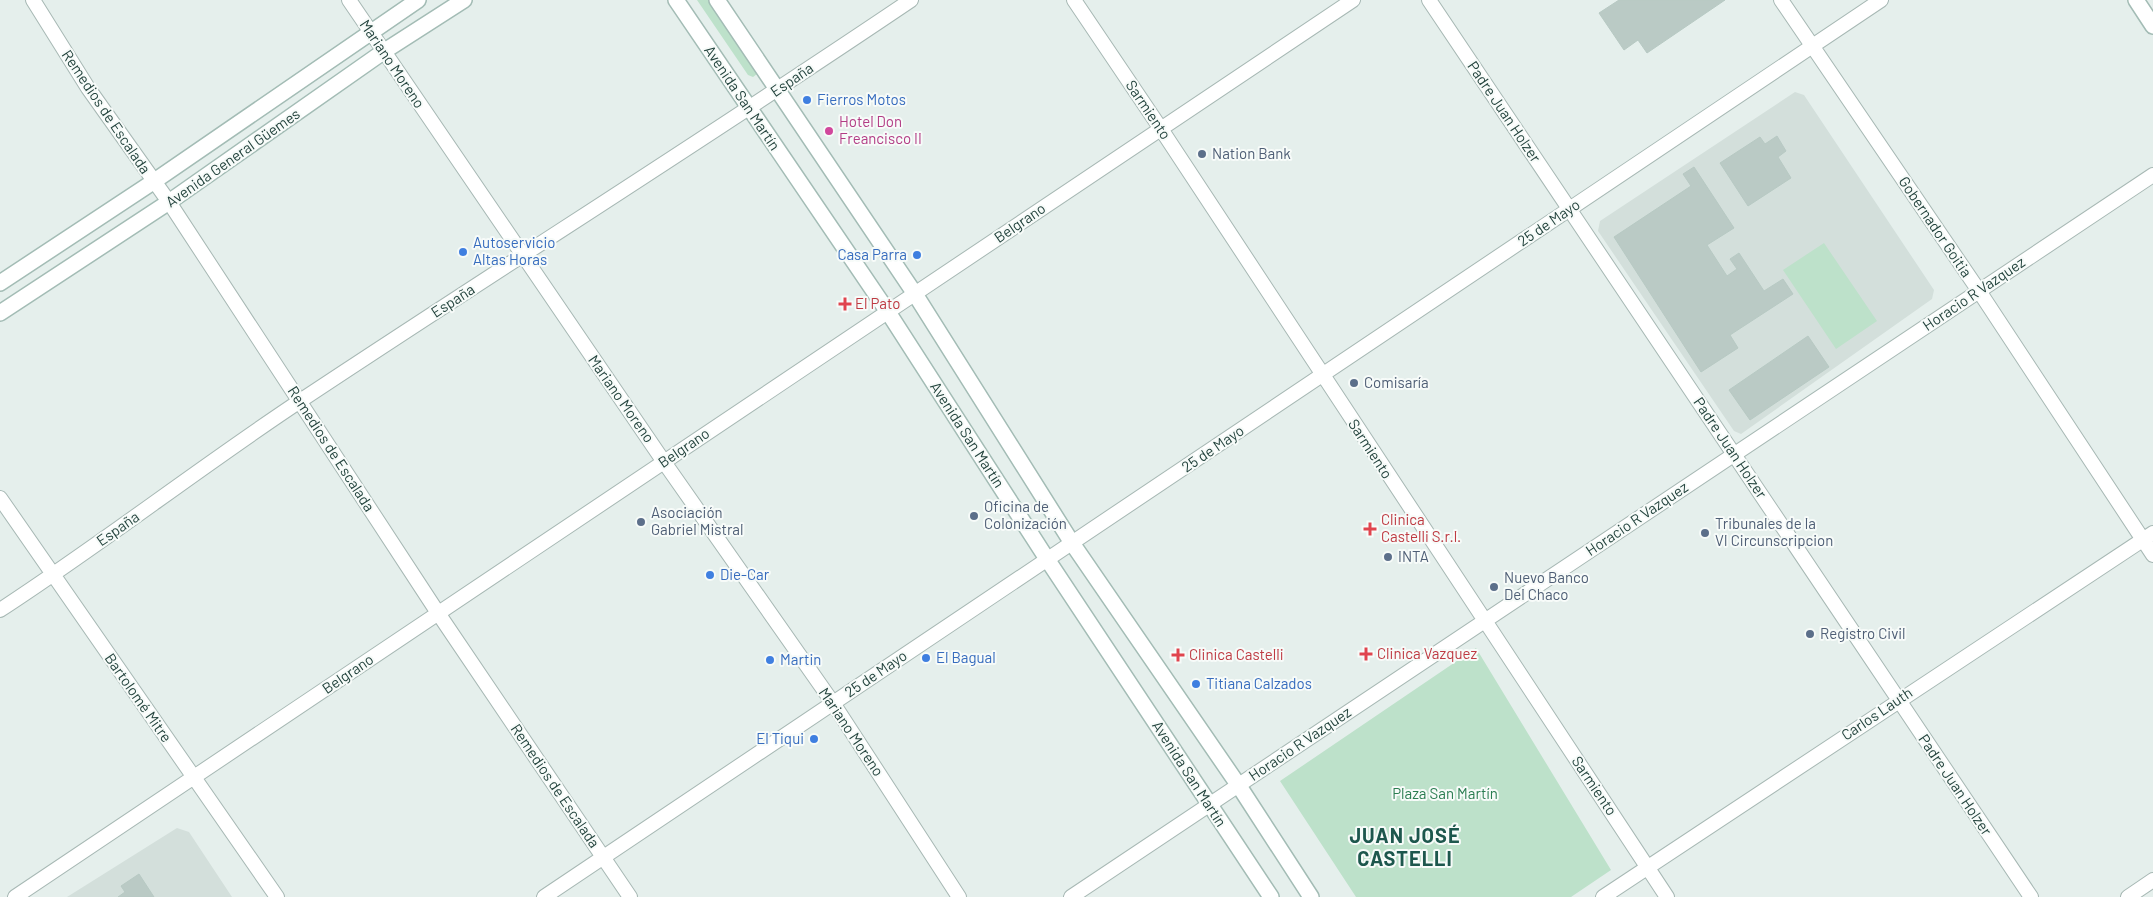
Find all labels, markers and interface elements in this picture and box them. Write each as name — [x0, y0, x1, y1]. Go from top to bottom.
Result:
street label: Mariano Moreno — [357, 16, 429, 111]
street label: Avenida San Martín — [701, 42, 785, 153]
street label: Remedios de Escalada — [59, 46, 155, 177]
street label: Padre Juan Holzer — [1464, 57, 1546, 166]
street label: España — [767, 58, 816, 100]
street label: Sarmiento — [1122, 76, 1175, 142]
place label: Fierros Motos — [817, 90, 906, 108]
marker: Fierros Motos — [801, 94, 813, 106]
street label: Avenida General Güemes — [162, 104, 303, 210]
place label: Hotel Don Freancisco II — [839, 112, 922, 147]
marker: Hotel Don Freancisco II — [823, 125, 835, 137]
place label: Nation Bank — [1212, 144, 1291, 162]
marker: Nation Bank — [1196, 148, 1208, 160]
street label: Gobernador Goitia — [1895, 173, 1976, 280]
street label: 25 de Mayo — [1514, 195, 1583, 250]
street label: Belgrano — [990, 198, 1049, 246]
place label: Autoservicio Altas Horas — [473, 233, 555, 268]
place label: Casa Parra — [837, 245, 907, 263]
marker: Autoservicio Altas Horas — [457, 246, 469, 258]
marker: Casa Parra — [911, 249, 923, 261]
street label: Horacio R Vazquez — [1919, 252, 2028, 334]
street label: España — [427, 280, 477, 321]
place label: El Pato — [855, 294, 900, 312]
marker: El Pato — [839, 298, 851, 310]
street label: Mariano Moreno — [585, 351, 659, 446]
place label: Comisaría — [1364, 373, 1429, 391]
marker: Comisaría — [1348, 377, 1360, 389]
street label: Avenida San Martín — [927, 378, 1009, 491]
street label: Remedios de Escalada — [285, 382, 379, 514]
street label: Padre Juan Holzer — [1690, 393, 1772, 502]
street label: Sarmiento — [1345, 415, 1397, 482]
street label: 25 de Mayo — [1178, 421, 1247, 476]
street label: Belgrano — [654, 423, 713, 471]
street label: Horacio R Vazquez — [1582, 477, 1691, 559]
place label: Oficina de Colonización — [984, 497, 1067, 532]
place label: Asociación Gabriel Mistral — [651, 503, 743, 538]
street label: España — [93, 507, 142, 549]
marker: Oficina de Colonización — [968, 510, 980, 522]
place label: Clinica Castelli S.r.l. — [1381, 510, 1461, 545]
place label: Tribunales de la VI Circunscripcion — [1715, 514, 1833, 549]
marker: Asociación Gabriel Mistral — [635, 516, 647, 528]
marker: Clinica Castelli S.r.l. — [1363, 522, 1377, 536]
marker: Tribunales de la VI Circunscripcion — [1699, 527, 1711, 539]
place label: INTA — [1398, 547, 1429, 565]
marker: INTA — [1382, 551, 1394, 563]
place label: Die-Car — [720, 565, 770, 583]
place label: Nuevo Banco Del Chaco — [1504, 568, 1589, 603]
marker: Die-Car — [704, 569, 716, 581]
marker: Nuevo Banco Del Chaco — [1488, 581, 1500, 593]
place label: Registro Civil — [1820, 624, 1906, 642]
marker: Registro Civil — [1804, 628, 1816, 640]
place label: Clinica Vazquez — [1377, 644, 1478, 662]
place label: Clinica Castelli — [1189, 645, 1284, 663]
street label: 25 de Mayo — [841, 646, 910, 701]
marker: Clinica Vazquez — [1359, 647, 1373, 661]
place label: El Bagual — [936, 648, 996, 666]
marker: Clinica Castelli — [1171, 648, 1185, 662]
street label: Belgrano — [318, 649, 377, 697]
street label: Bartolomé Mitre — [102, 650, 176, 745]
place label: Martin — [780, 650, 821, 668]
marker: El Bagual — [920, 652, 932, 664]
marker: Martin — [764, 654, 776, 666]
place label: Titiana Calzados — [1206, 674, 1312, 692]
marker: Titiana Calzados — [1190, 678, 1202, 690]
street label: Carlos Lauth — [1838, 683, 1915, 743]
street label: Mariano Moreno — [816, 684, 888, 779]
street label: Horacio R Vazquez — [1245, 702, 1354, 784]
street label: Avenida San Martín — [1149, 717, 1231, 830]
street label: Remedios de Escalada — [508, 720, 604, 851]
place label: El Tiqui — [756, 729, 804, 747]
street label: Padre Juan Holzer — [1915, 730, 1997, 839]
marker: El Tiqui — [808, 733, 820, 745]
street label: Sarmiento — [1568, 752, 1621, 818]
park label: Plaza San Martín — [1392, 784, 1498, 802]
district label: JUAN JOSÉ CASTELLI — [1349, 823, 1461, 870]

